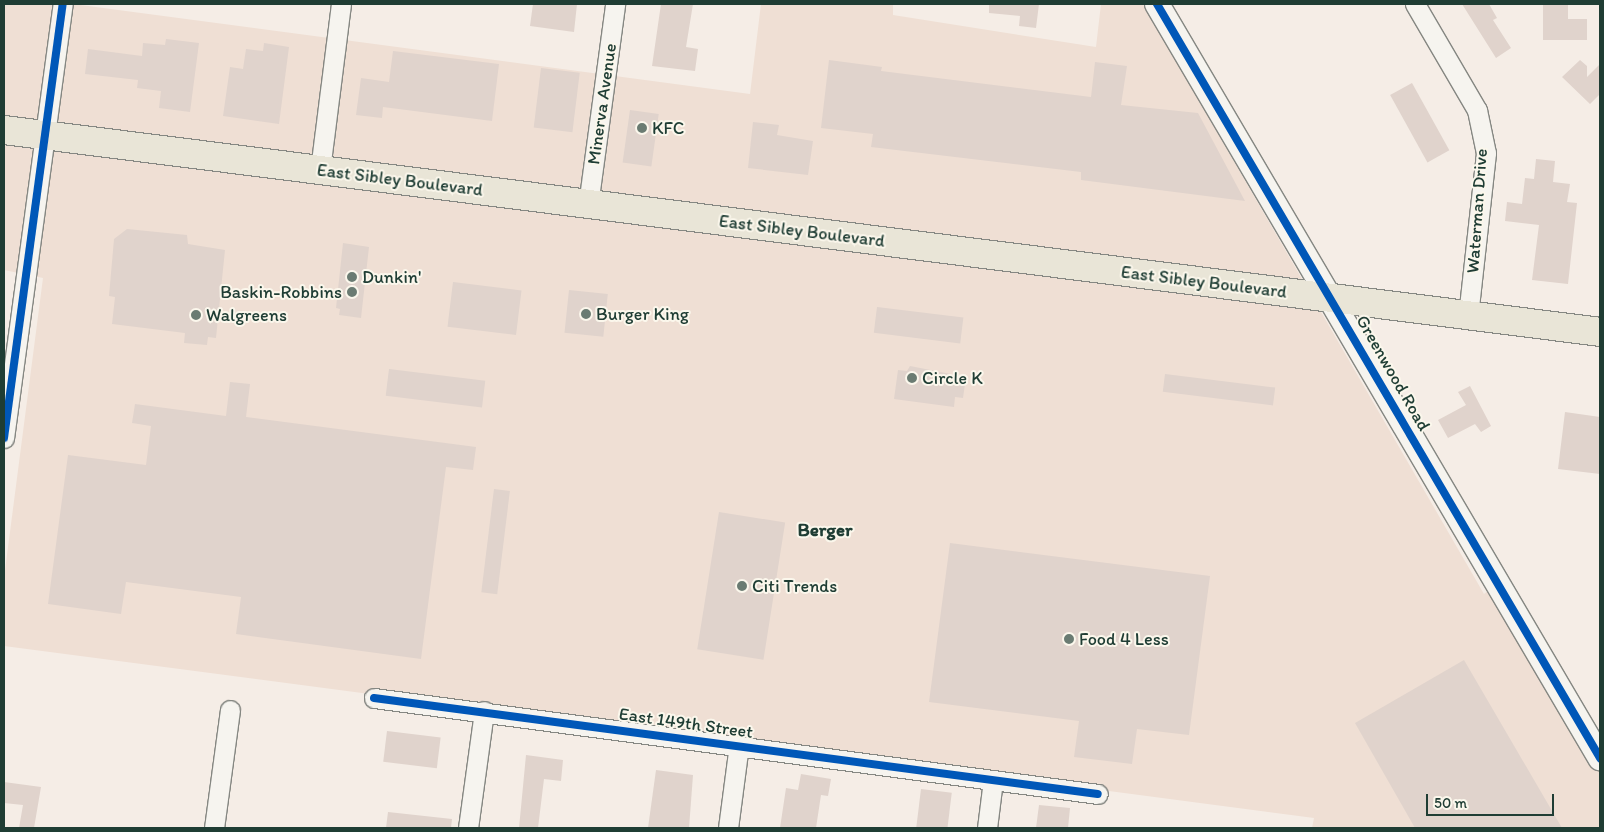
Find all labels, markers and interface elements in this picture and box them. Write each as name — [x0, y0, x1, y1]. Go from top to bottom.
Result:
street label: Minerva Avenue — [583, 42, 621, 166]
place label: KFC — [652, 117, 684, 139]
marker: KFC — [636, 122, 648, 134]
street label: Waterman Drive — [1462, 148, 1492, 274]
street label: East Sibley Boulevard — [315, 159, 485, 201]
street label: East Sibley Boulevard — [717, 210, 887, 252]
street label: East Sibley Boulevard — [1119, 261, 1289, 303]
place label: Dunkin' — [362, 266, 421, 288]
marker: Dunkin' — [346, 271, 358, 283]
place label: Baskin-Robbins — [220, 281, 342, 303]
marker: Baskin-Robbins — [346, 286, 358, 298]
place label: Burger King — [596, 303, 689, 325]
place label: Walgreens — [206, 304, 287, 326]
marker: Burger King — [580, 308, 592, 320]
marker: Walgreens — [190, 309, 202, 321]
street label: Greenwood Road — [1351, 311, 1435, 435]
place label: Circle K — [922, 367, 983, 389]
marker: Circle K — [906, 372, 918, 384]
district label: Berger — [797, 519, 853, 541]
place label: Citi Trends — [752, 575, 836, 597]
marker: Citi Trends — [736, 580, 748, 592]
place label: Food 4 Less — [1079, 628, 1169, 650]
marker: Food 4 Less — [1063, 633, 1075, 645]
street label: East 149th Street — [618, 703, 754, 743]
scale bar — [1429, 784, 1556, 816]
text: 50 m — [1434, 794, 1467, 812]

